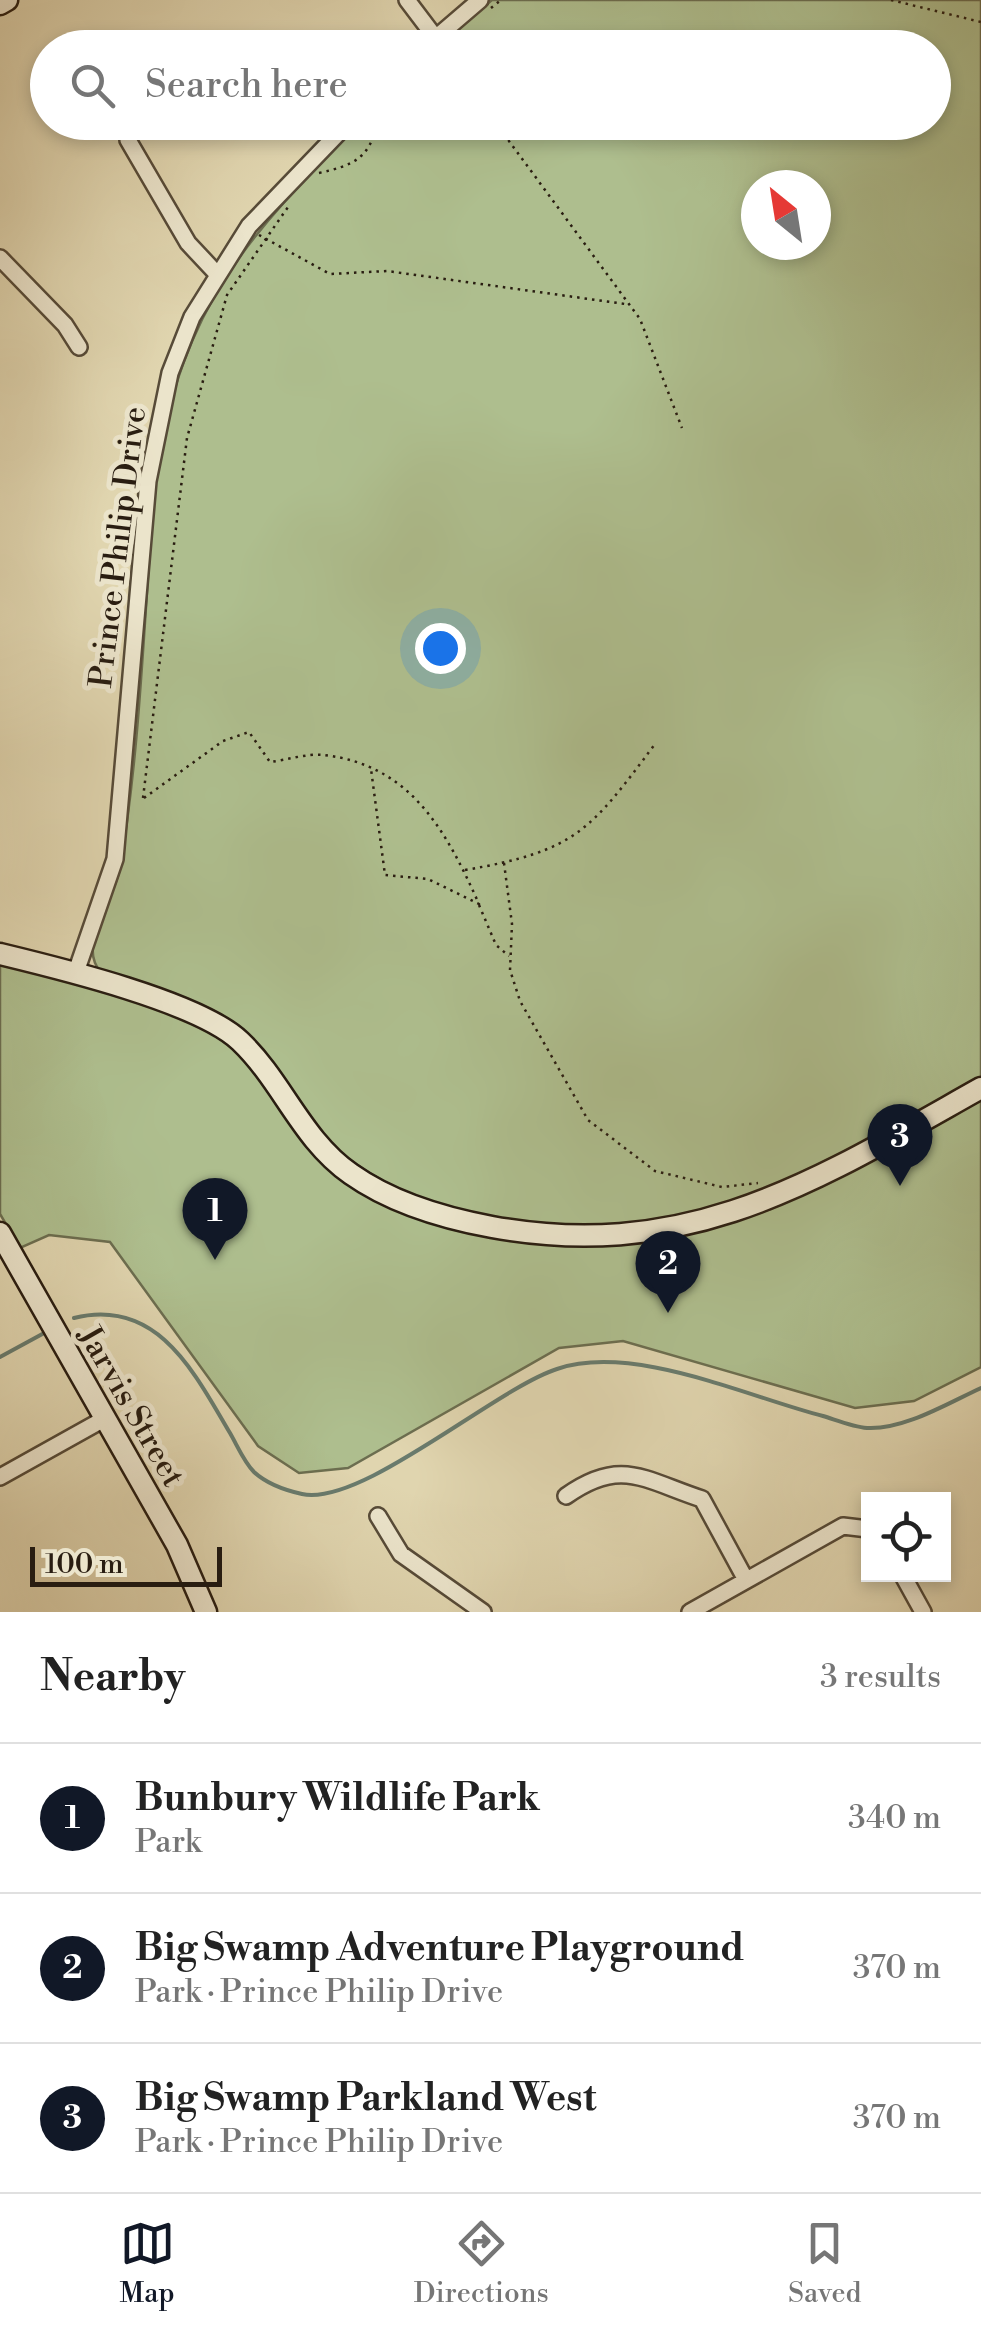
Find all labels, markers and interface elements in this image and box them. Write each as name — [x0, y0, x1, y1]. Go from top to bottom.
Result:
search box — [30, 30, 951, 140]
icon: search — [65, 58, 120, 113]
text: Search here — [145, 62, 348, 109]
north arrow — [741, 170, 831, 260]
street label: Prince Philip Drive — [81, 404, 155, 690]
your location — [415, 623, 466, 674]
pin: 3 — [868, 1104, 932, 1186]
pin: 1 — [182, 1178, 248, 1260]
pin: 2 — [636, 1230, 700, 1313]
street label: Jarvis Street — [69, 1318, 193, 1494]
map controls — [861, 1492, 951, 1582]
button: locate — [861, 1492, 951, 1582]
scale bar — [30, 1542, 222, 1586]
text: 100 m — [45, 1547, 124, 1582]
text: Nearby — [40, 1651, 185, 1704]
text: 3 results — [820, 1657, 941, 1697]
text: Bunbury Wildlife Park — [135, 1775, 540, 1822]
text: 1 — [65, 1798, 80, 1838]
text: 340 m — [848, 1798, 941, 1838]
text: Park — [135, 1822, 202, 1862]
text: Big Swamp Adventure Playground — [135, 1925, 744, 1972]
text: 2 — [62, 1948, 83, 1988]
text: 370 m — [853, 1948, 941, 1988]
text: Park · Prince Philip Drive — [135, 1972, 503, 2012]
text: Big Swamp Parkland West — [135, 2075, 596, 2122]
text: 3 — [63, 2098, 82, 2138]
text: 370 m — [853, 2098, 941, 2138]
text: Park · Prince Philip Drive — [135, 2122, 503, 2162]
tab: Map — [120, 2216, 175, 2311]
tab: Directions — [414, 2216, 549, 2311]
tab: Saved — [788, 2216, 861, 2311]

